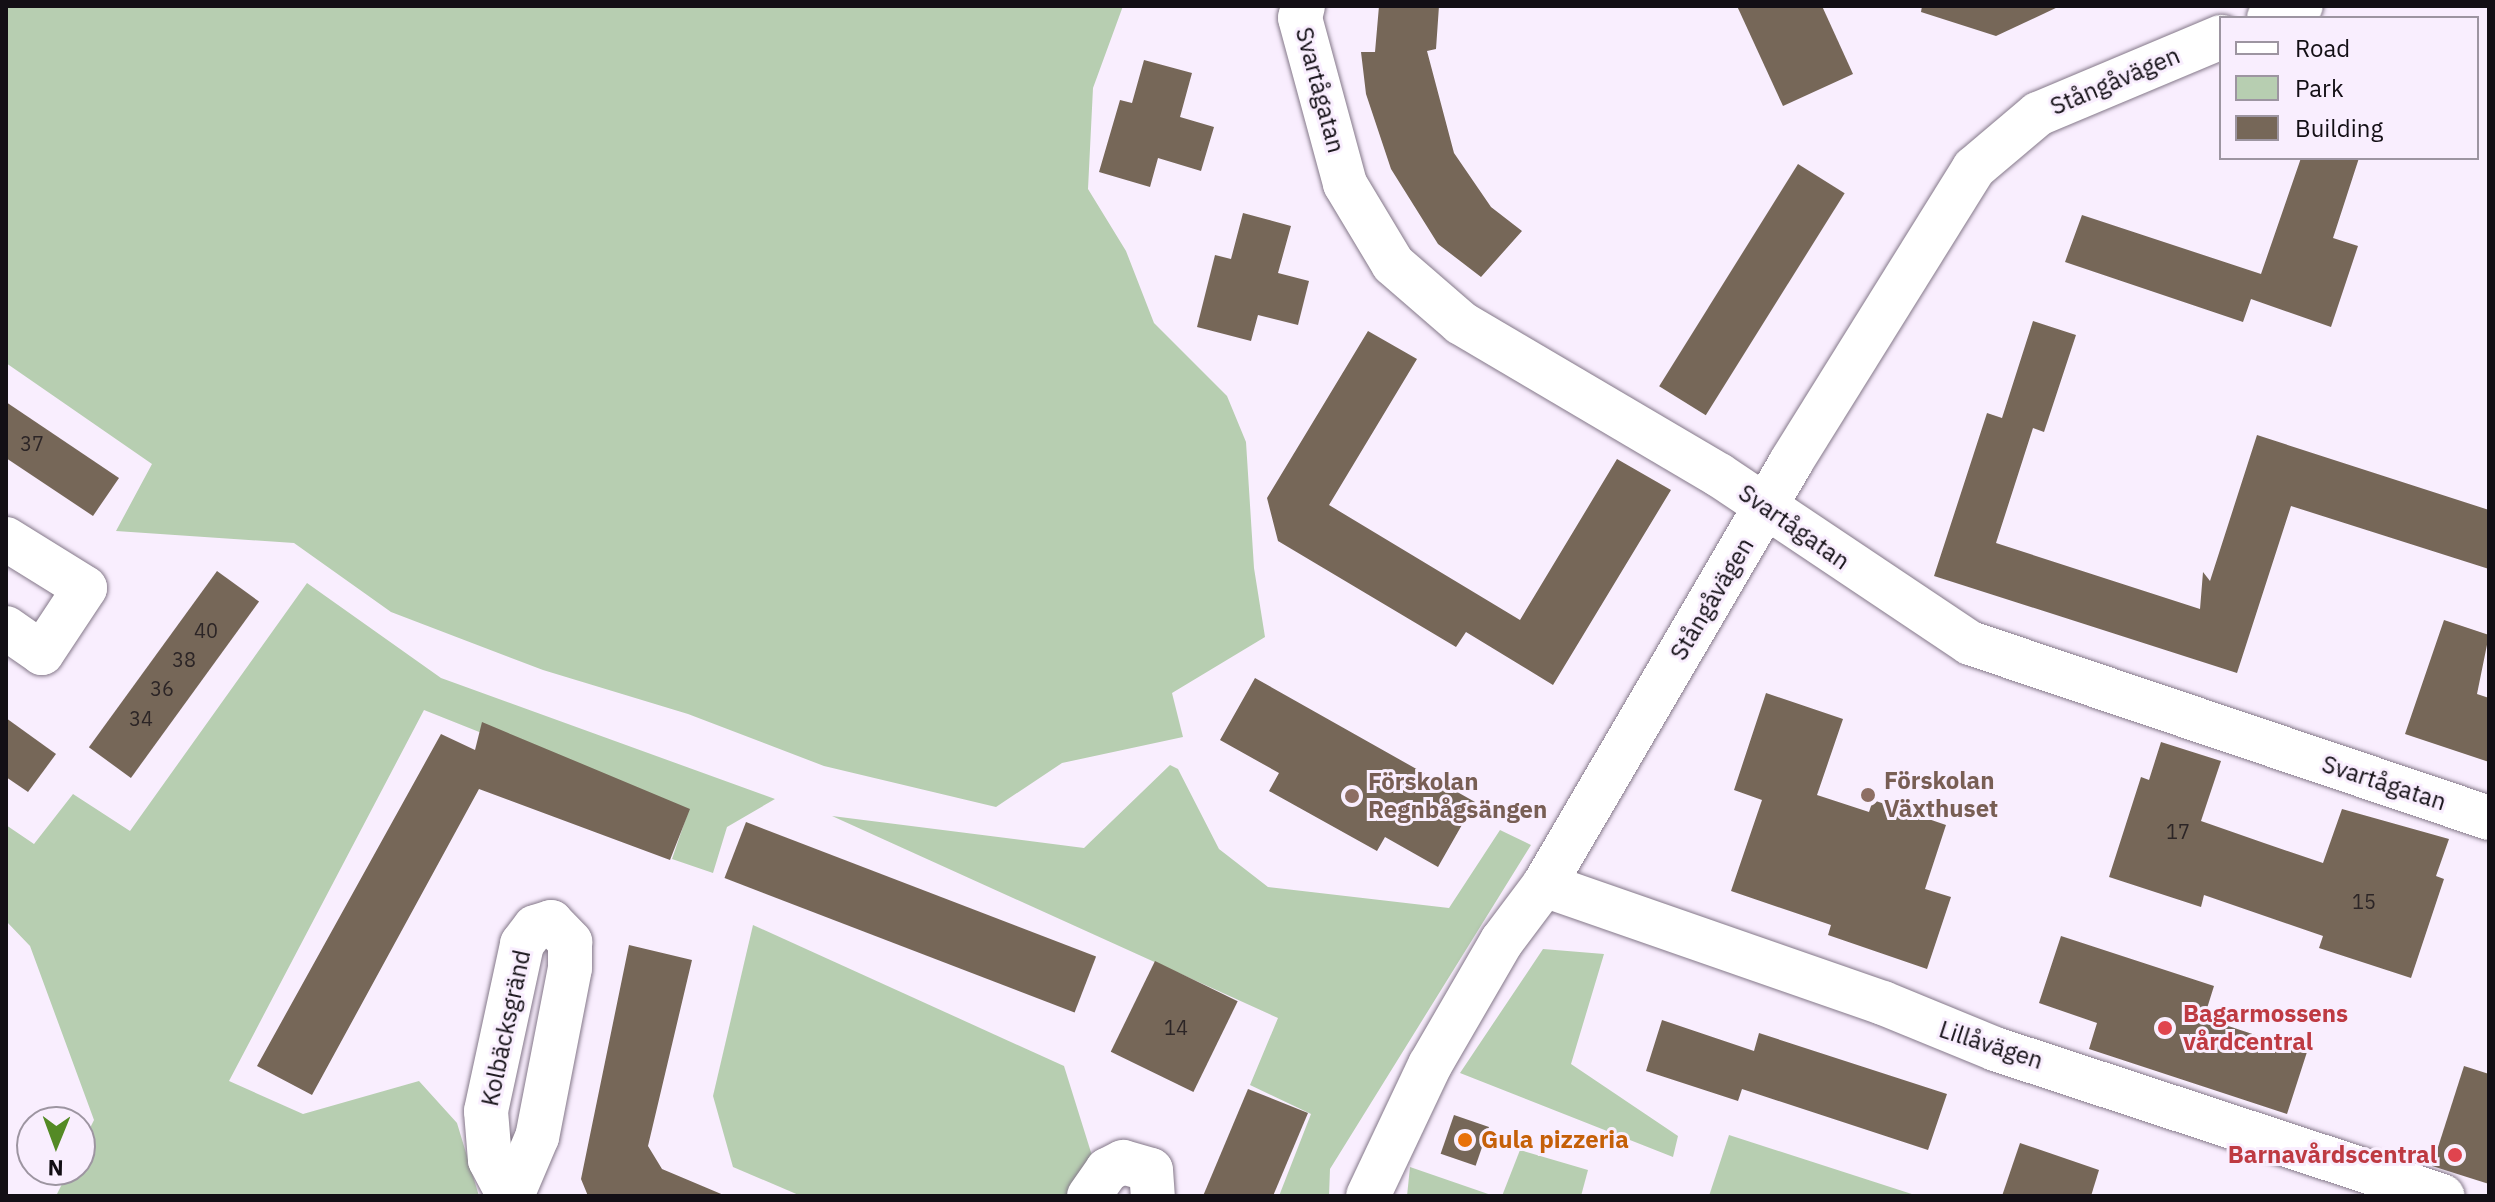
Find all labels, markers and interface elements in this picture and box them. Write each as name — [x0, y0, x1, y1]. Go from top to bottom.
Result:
legend — [2219, 16, 2479, 160]
street label: Svartågatan — [1289, 24, 1351, 156]
text: Road — [2295, 32, 2350, 64]
street label: Stångåvägen — [2046, 41, 2184, 121]
text: Park — [2295, 72, 2344, 104]
text: Building — [2295, 112, 2383, 144]
house number: 37 — [20, 431, 44, 455]
street label: Svartågatan — [1733, 478, 1855, 576]
street label: Stångåvägen — [1664, 533, 1760, 665]
house number: 40 — [194, 618, 218, 642]
house number: 38 — [172, 647, 196, 671]
house number: 36 — [150, 676, 174, 700]
house number: 34 — [129, 706, 153, 730]
street label: Svartågatan — [2318, 749, 2450, 817]
place label: Förskolan Växthuset — [1884, 767, 1998, 823]
place label: Förskolan Regnbågsängen — [1368, 768, 1547, 824]
marker: Förskolan Växthuset — [1859, 786, 1877, 804]
marker: Förskolan Regnbågsängen — [1343, 787, 1361, 805]
house number: 17 — [2166, 819, 2190, 843]
house number: 15 — [2352, 889, 2376, 913]
street label: Kolbäcksgränd — [475, 947, 537, 1109]
place label: Bagarmossens vårdcentral — [2183, 1000, 2348, 1056]
house number: 14 — [1164, 1015, 1188, 1039]
street label: Lillåvägen — [1936, 1015, 2046, 1075]
marker: Bagarmossens vårdcentral — [2154, 1017, 2176, 1039]
north arrow — [16, 1106, 96, 1186]
place label: Gula pizzeria — [1481, 1126, 1629, 1154]
marker: Gula pizzeria — [1456, 1131, 1474, 1149]
place label: Barnavårdscentral — [2228, 1141, 2437, 1169]
marker: Barnavårdscentral — [2444, 1144, 2466, 1166]
text: N — [47, 1154, 64, 1183]

